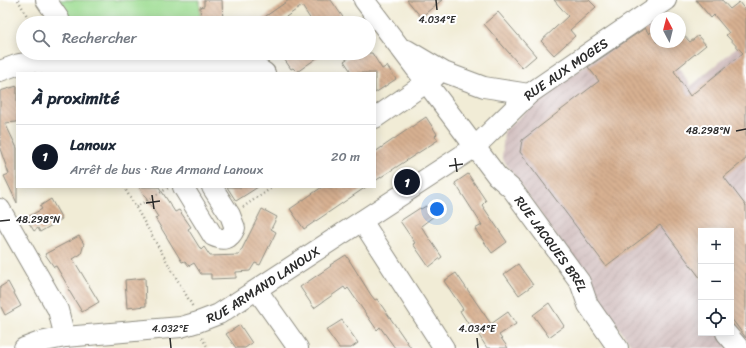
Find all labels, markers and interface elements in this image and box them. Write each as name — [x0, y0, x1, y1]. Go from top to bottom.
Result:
text: 4.034°E — [418, 11, 457, 29]
north arrow — [650, 12, 686, 48]
search box — [16, 16, 376, 60]
text: Rechercher — [62, 25, 137, 51]
icon: search — [30, 27, 52, 49]
street label: RUE AUX MOGES — [518, 32, 613, 106]
text: À proximité — [32, 83, 119, 113]
text: 48.298°N — [686, 122, 730, 140]
text: Lanoux — [70, 132, 116, 158]
text: 1 — [42, 145, 48, 168]
text: 20 m — [331, 145, 360, 168]
text: Arrêt de bus · Rue Armand Lanoux — [70, 158, 263, 181]
pin: 1 — [394, 167, 420, 197]
street label: RUE JACQUES BREL — [508, 191, 594, 295]
your location — [427, 199, 447, 219]
text: 48.298°N — [16, 211, 60, 229]
map controls — [698, 228, 734, 336]
button: + — [698, 228, 734, 264]
street label: RUE ARMAND LANOUX — [203, 240, 325, 330]
button: − — [698, 264, 734, 300]
button: locate — [698, 300, 734, 336]
text: 4.032°E — [152, 320, 190, 338]
text: 4.034°E — [458, 320, 497, 338]

